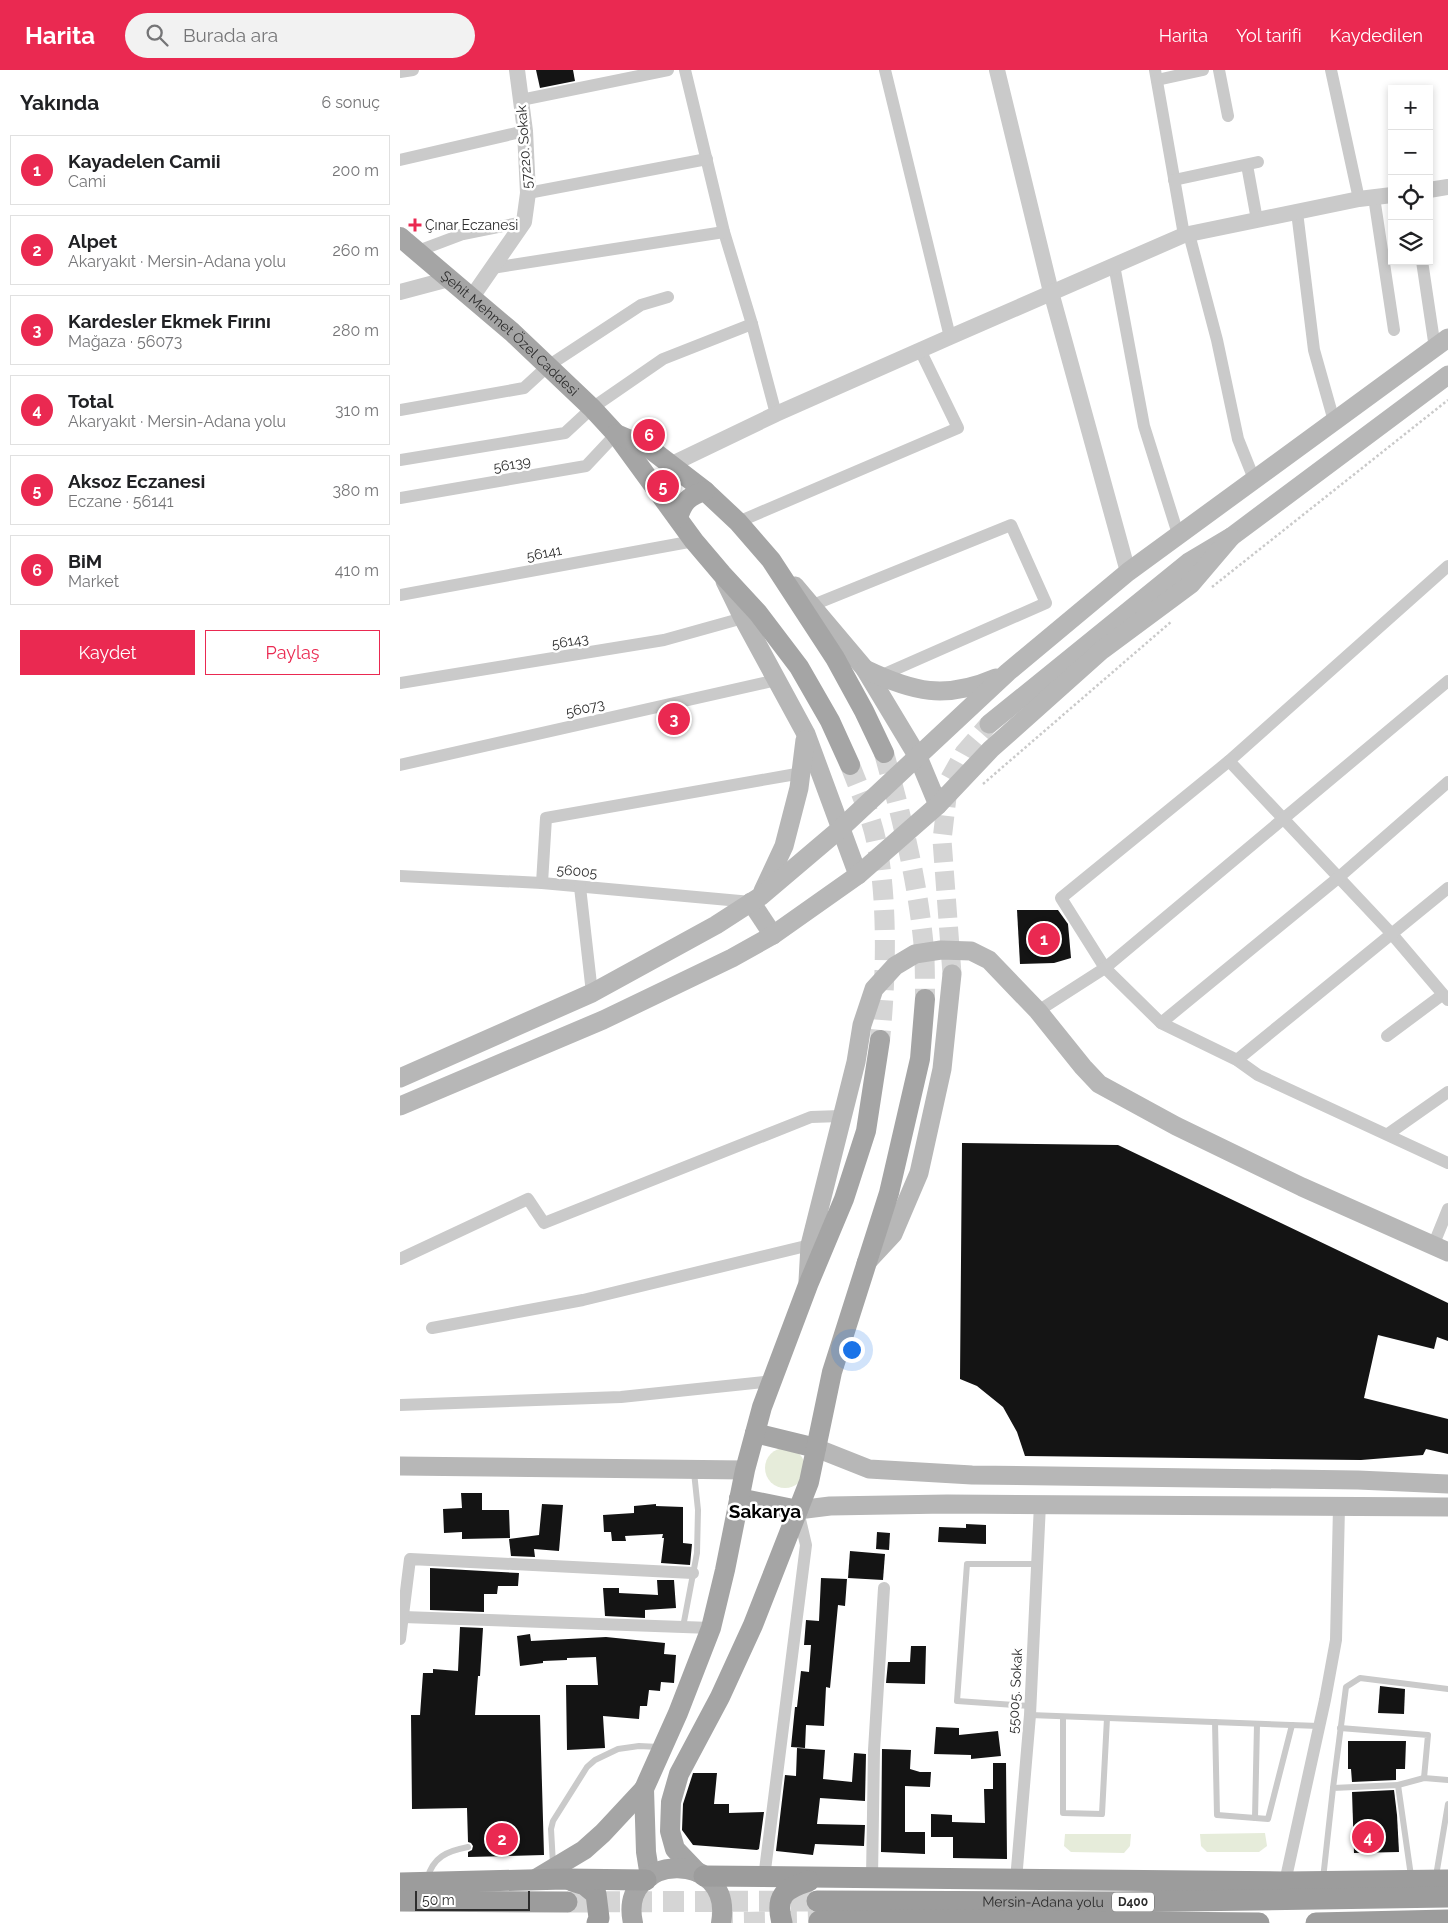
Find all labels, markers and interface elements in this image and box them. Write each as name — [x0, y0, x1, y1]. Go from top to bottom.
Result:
search box — [125, 13, 475, 58]
text: Harita — [25, 21, 95, 50]
icon: search — [143, 21, 171, 49]
text: Burada ara — [183, 24, 278, 46]
text: Harita — [1159, 25, 1208, 46]
text: Yol tarifi — [1236, 25, 1302, 46]
text: Kaydedilen — [1330, 25, 1423, 46]
map controls — [1388, 85, 1433, 265]
button: + — [1388, 85, 1433, 130]
text: Yakında — [20, 90, 99, 115]
text: 6 sonuç — [321, 93, 380, 112]
street label: 57220. Sokak — [513, 104, 535, 189]
button: − — [1388, 130, 1433, 175]
text: Kayadelen Camii — [68, 150, 221, 172]
text: 1 — [33, 161, 41, 180]
text: 200 m — [332, 161, 379, 180]
text: Cami — [68, 172, 106, 191]
button: locate — [1388, 175, 1433, 220]
place label: Çınar Eczanesi — [425, 217, 518, 233]
marker: Çınar Eczanesi — [409, 219, 421, 231]
button: layers — [1388, 220, 1433, 265]
text: Alpet — [68, 230, 117, 252]
text: 2 — [32, 241, 42, 260]
text: 260 m — [332, 241, 379, 260]
text: Akaryakıt · Mersin-Adana yolu — [68, 252, 286, 271]
street label: Şehit Mehmet Özel Caddesi — [438, 267, 582, 399]
text: Kardesler Ekmek Fırını — [68, 310, 271, 332]
text: 3 — [33, 321, 41, 340]
text: 280 m — [333, 321, 379, 340]
text: Mağaza · 56073 — [68, 332, 182, 351]
text: Total — [68, 390, 113, 412]
text: 4 — [32, 401, 42, 420]
text: 310 m — [335, 401, 379, 420]
text: Akaryakıt · Mersin-Adana yolu — [68, 412, 286, 431]
pin: 6 — [633, 416, 665, 454]
street label: 56139 — [492, 453, 532, 475]
pin: 5 — [647, 467, 679, 505]
text: Aksoz Eczanesi — [68, 470, 205, 492]
text: 5 — [33, 481, 41, 500]
text: 380 m — [332, 481, 379, 500]
text: Eczane · 56141 — [68, 492, 174, 511]
street label: 56141 — [525, 542, 563, 564]
text: BiM — [68, 550, 102, 572]
text: 6 — [32, 561, 42, 580]
text: 410 m — [335, 561, 379, 580]
text: Market — [68, 572, 119, 591]
button: Kaydet — [20, 630, 195, 675]
button: Paylaş — [205, 630, 380, 675]
street label: 56143 — [550, 630, 590, 652]
street label: 56073 — [564, 696, 606, 720]
pin: 3 — [658, 700, 690, 738]
street label: 56005 — [556, 861, 598, 881]
pin: 1 — [1028, 920, 1060, 958]
your location — [839, 1337, 865, 1363]
district label: Sakarya — [729, 1500, 801, 1522]
street label: 55005. Sokak — [1005, 1647, 1025, 1734]
pin: 4 — [1352, 1818, 1384, 1856]
pin: 2 — [486, 1820, 518, 1858]
scale bar — [415, 1888, 530, 1911]
text: 50 m — [422, 1892, 455, 1908]
road number: D400 — [1112, 1892, 1154, 1911]
street label: Mersin-Adana yolu — [982, 1894, 1104, 1910]

